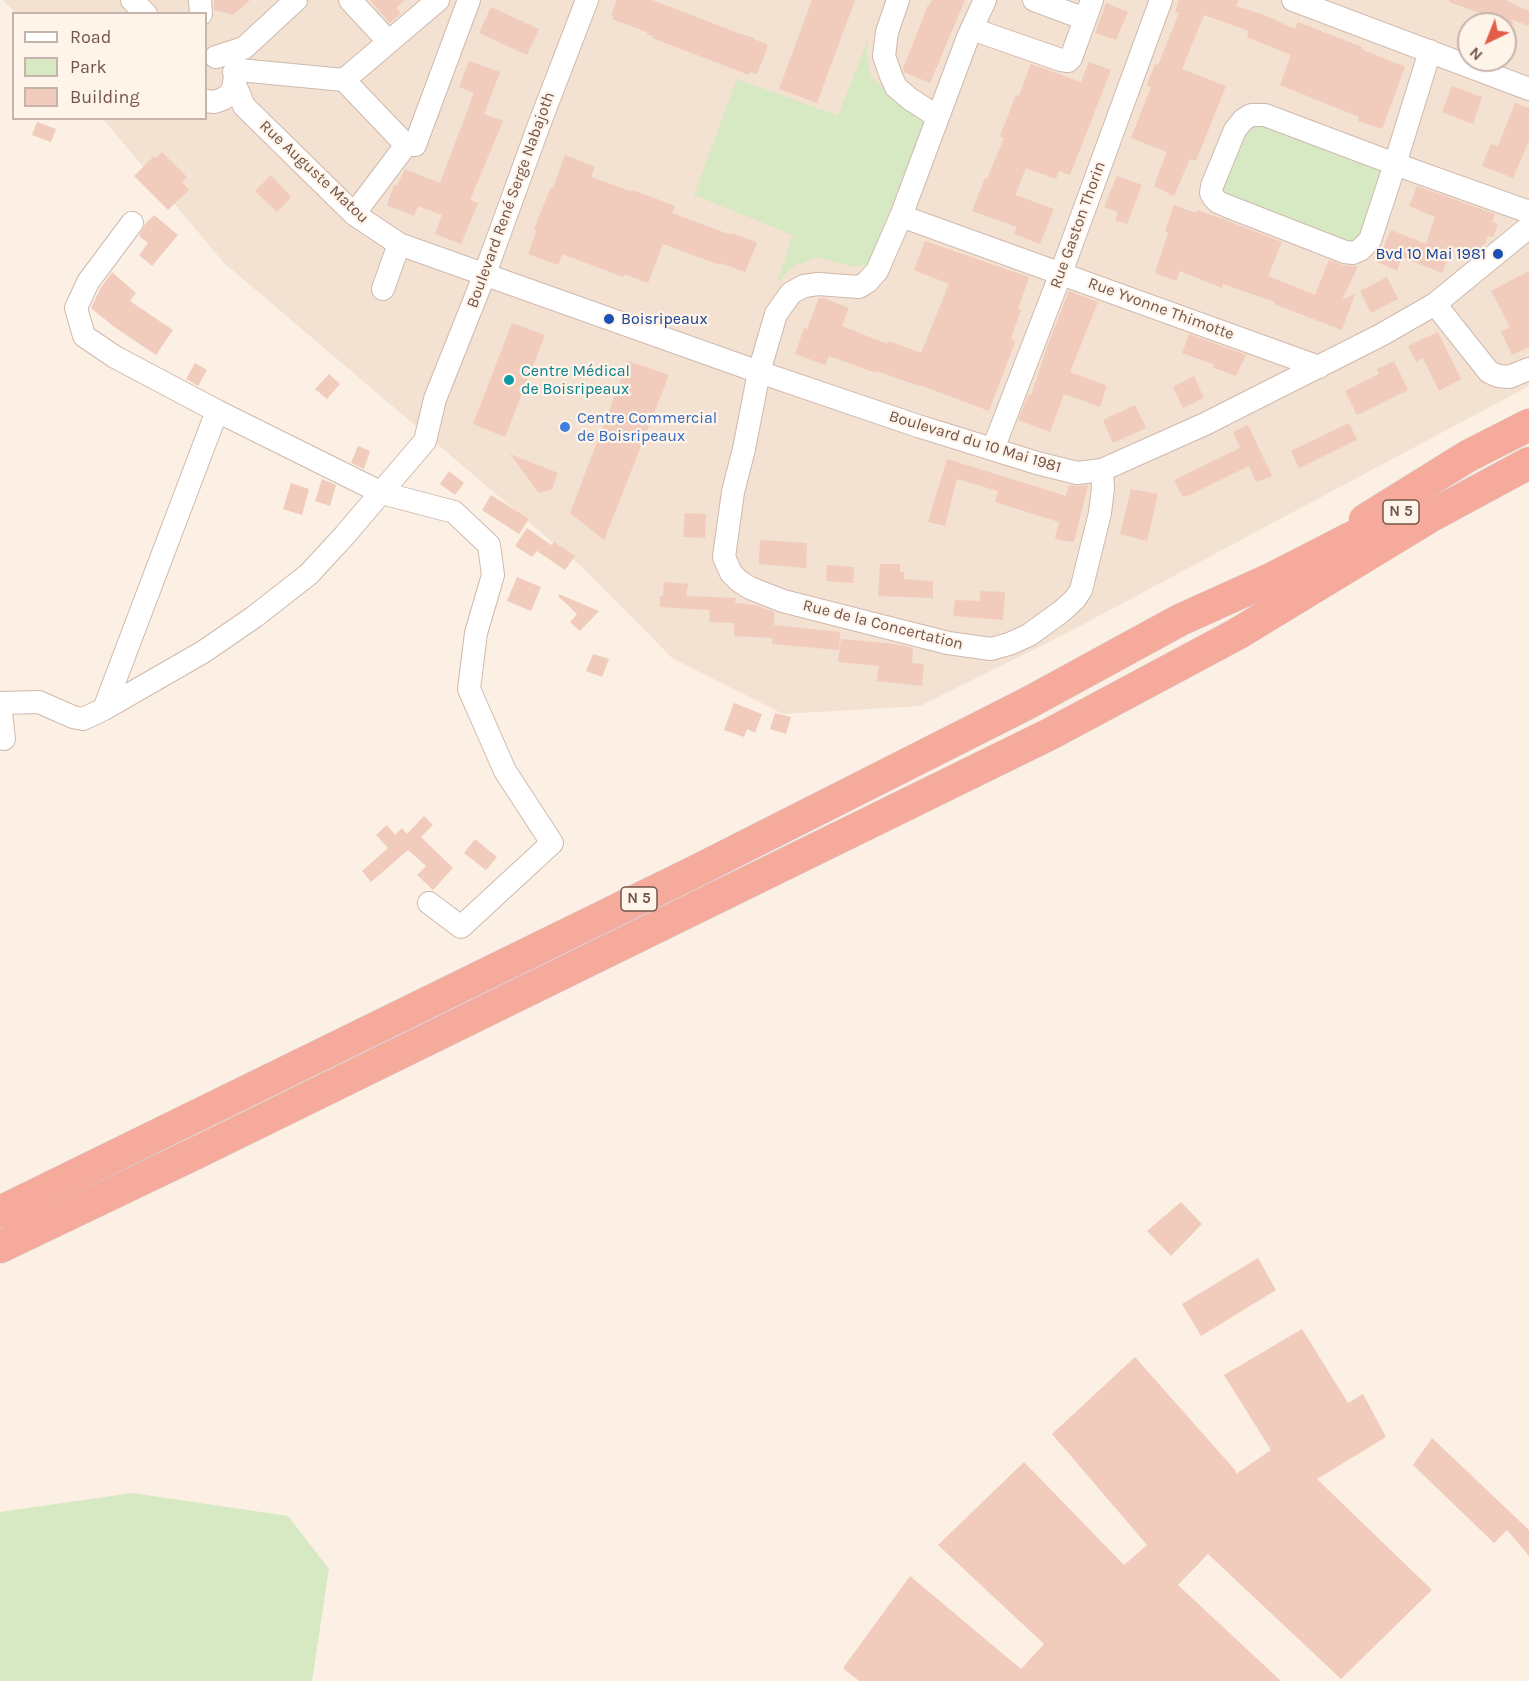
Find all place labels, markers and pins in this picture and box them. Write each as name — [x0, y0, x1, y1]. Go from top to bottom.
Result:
place label: Bvd 10 Mai 1981 — [1376, 244, 1486, 264]
marker: Bvd 10 Mai 1981 — [1491, 247, 1505, 261]
place label: Boisripeaux — [621, 309, 708, 329]
marker: Boisripeaux — [602, 312, 616, 326]
place label: Centre Médical de Boisripeaux — [521, 361, 630, 399]
marker: Centre Médical de Boisripeaux — [502, 373, 516, 387]
place label: Centre Commercial de Boisripeaux — [577, 408, 717, 446]
marker: Centre Commercial de Boisripeaux — [558, 420, 572, 434]

